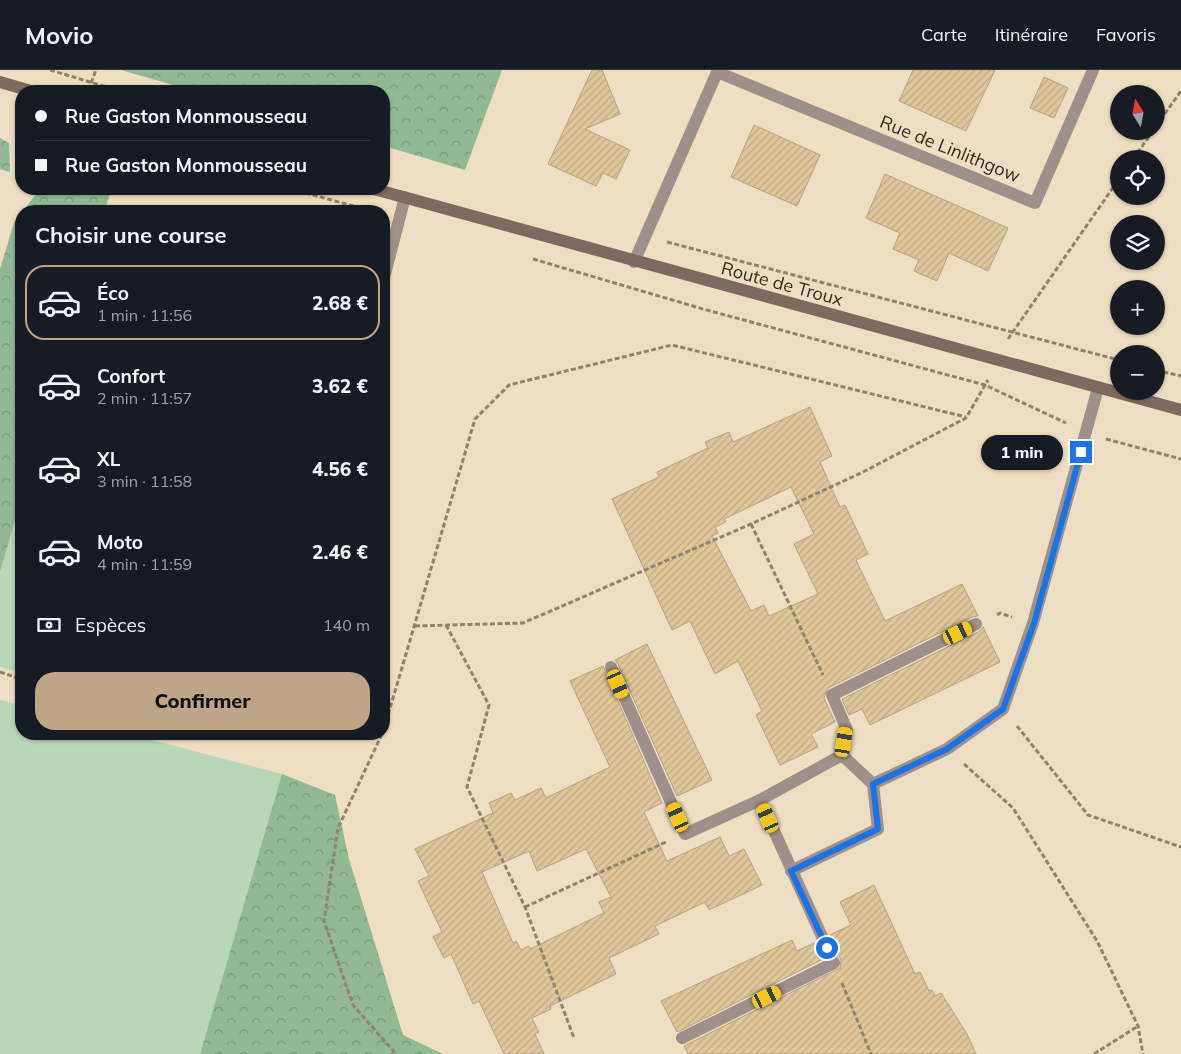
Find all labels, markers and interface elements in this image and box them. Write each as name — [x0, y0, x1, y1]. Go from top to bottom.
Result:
text: Movio — [25, 20, 93, 50]
text: Carte — [921, 23, 967, 46]
text: Itinéraire — [995, 23, 1068, 46]
text: Favoris — [1096, 23, 1156, 46]
north arrow — [1110, 85, 1165, 140]
map controls — [1110, 85, 1165, 400]
text: Rue Gaston Monmousseau — [65, 104, 307, 128]
street label: Rue de Linlithgow — [877, 110, 1024, 187]
button: locate — [1110, 150, 1165, 205]
text: Rue Gaston Monmousseau — [65, 153, 307, 177]
button: layers — [1110, 215, 1165, 270]
text: Choisir une course — [35, 221, 227, 249]
street label: Route de Troux — [719, 256, 846, 311]
icon: car — [37, 280, 82, 325]
button: + — [1110, 280, 1165, 335]
text: Éco — [97, 281, 129, 305]
text: 2.68 € — [312, 291, 368, 315]
text: 1 min · 11:56 — [97, 305, 192, 325]
button: − — [1110, 345, 1165, 400]
icon: car — [37, 363, 82, 408]
text: Confort — [97, 364, 165, 388]
text: 3.62 € — [312, 374, 368, 398]
text: 2 min · 11:57 — [97, 388, 192, 408]
callout: 1 min — [981, 434, 1064, 470]
route end — [1070, 441, 1092, 463]
text: 1 min — [1001, 442, 1043, 462]
icon: car — [37, 446, 82, 491]
text: XL — [97, 447, 120, 471]
text: 4.56 € — [312, 457, 368, 481]
text: 3 min · 11:58 — [97, 471, 192, 491]
icon: car — [37, 529, 82, 574]
text: Moto — [97, 530, 143, 554]
text: 2.46 € — [312, 540, 368, 564]
text: 4 min · 11:59 — [97, 554, 192, 574]
icon: cash — [35, 611, 63, 639]
text: Espèces — [75, 613, 146, 637]
text: 140 m — [323, 615, 370, 635]
car — [941, 620, 974, 646]
car — [605, 667, 630, 701]
button: Confirmer — [35, 672, 370, 730]
car — [834, 726, 853, 758]
car — [665, 800, 690, 834]
car — [755, 801, 780, 835]
route start — [816, 937, 838, 959]
car — [750, 984, 783, 1010]

